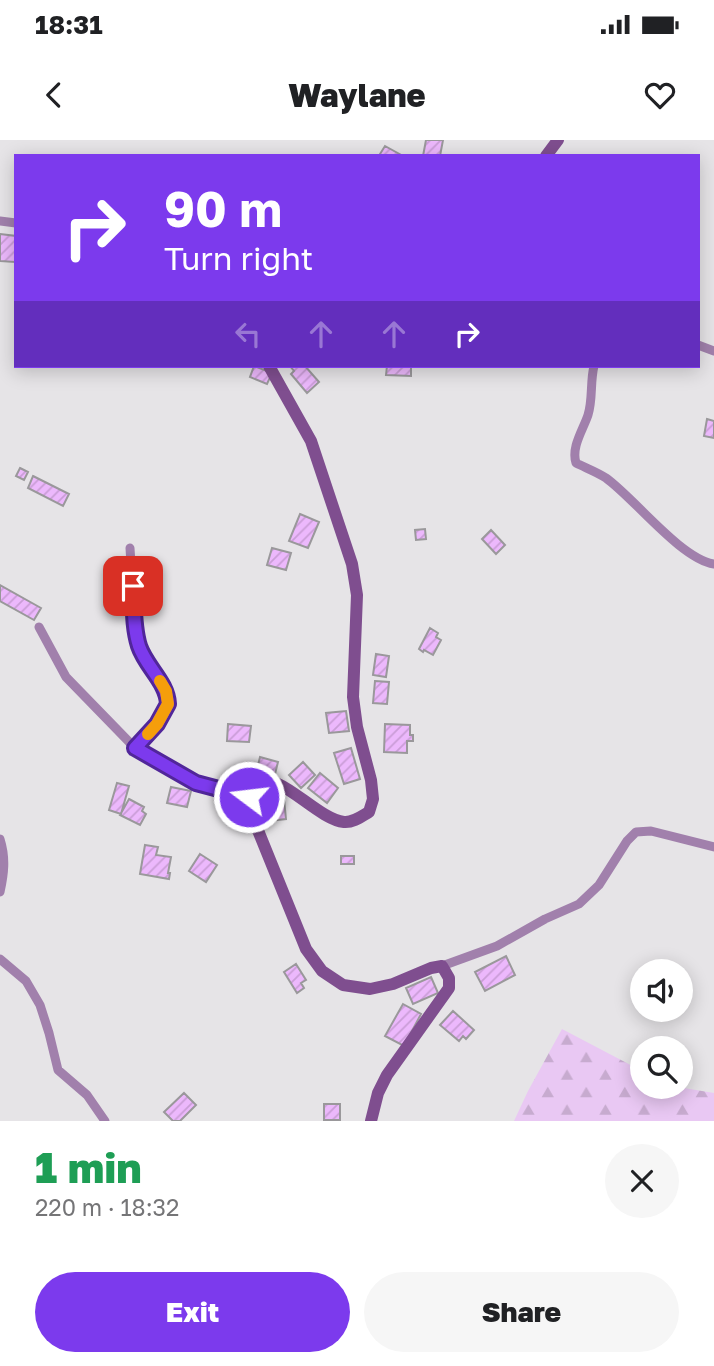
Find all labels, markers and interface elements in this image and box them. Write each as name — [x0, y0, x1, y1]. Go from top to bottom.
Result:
text: 18:31 — [35, 9, 103, 40]
icon: back — [35, 76, 73, 114]
text: Waylane — [288, 76, 426, 114]
icon: heart — [641, 76, 679, 114]
text: 90 m — [164, 179, 282, 238]
icon: right — [49, 182, 140, 273]
text: Turn right — [164, 239, 313, 277]
icon: left — [229, 315, 267, 353]
icon: ahead — [302, 315, 340, 353]
icon: ahead — [375, 315, 413, 353]
icon: right — [448, 315, 486, 353]
pin — [103, 556, 163, 616]
icon: arrive — [114, 567, 152, 605]
position arrow — [212, 760, 286, 834]
map controls — [630, 959, 693, 1099]
button: sound — [630, 959, 693, 1022]
button: search — [630, 1036, 693, 1099]
text: 1 min — [35, 1142, 142, 1192]
button: close — [605, 1144, 679, 1218]
text: 220 m · 18:32 — [35, 1193, 179, 1221]
button: Exit — [35, 1272, 350, 1352]
button: Share — [364, 1272, 679, 1352]

